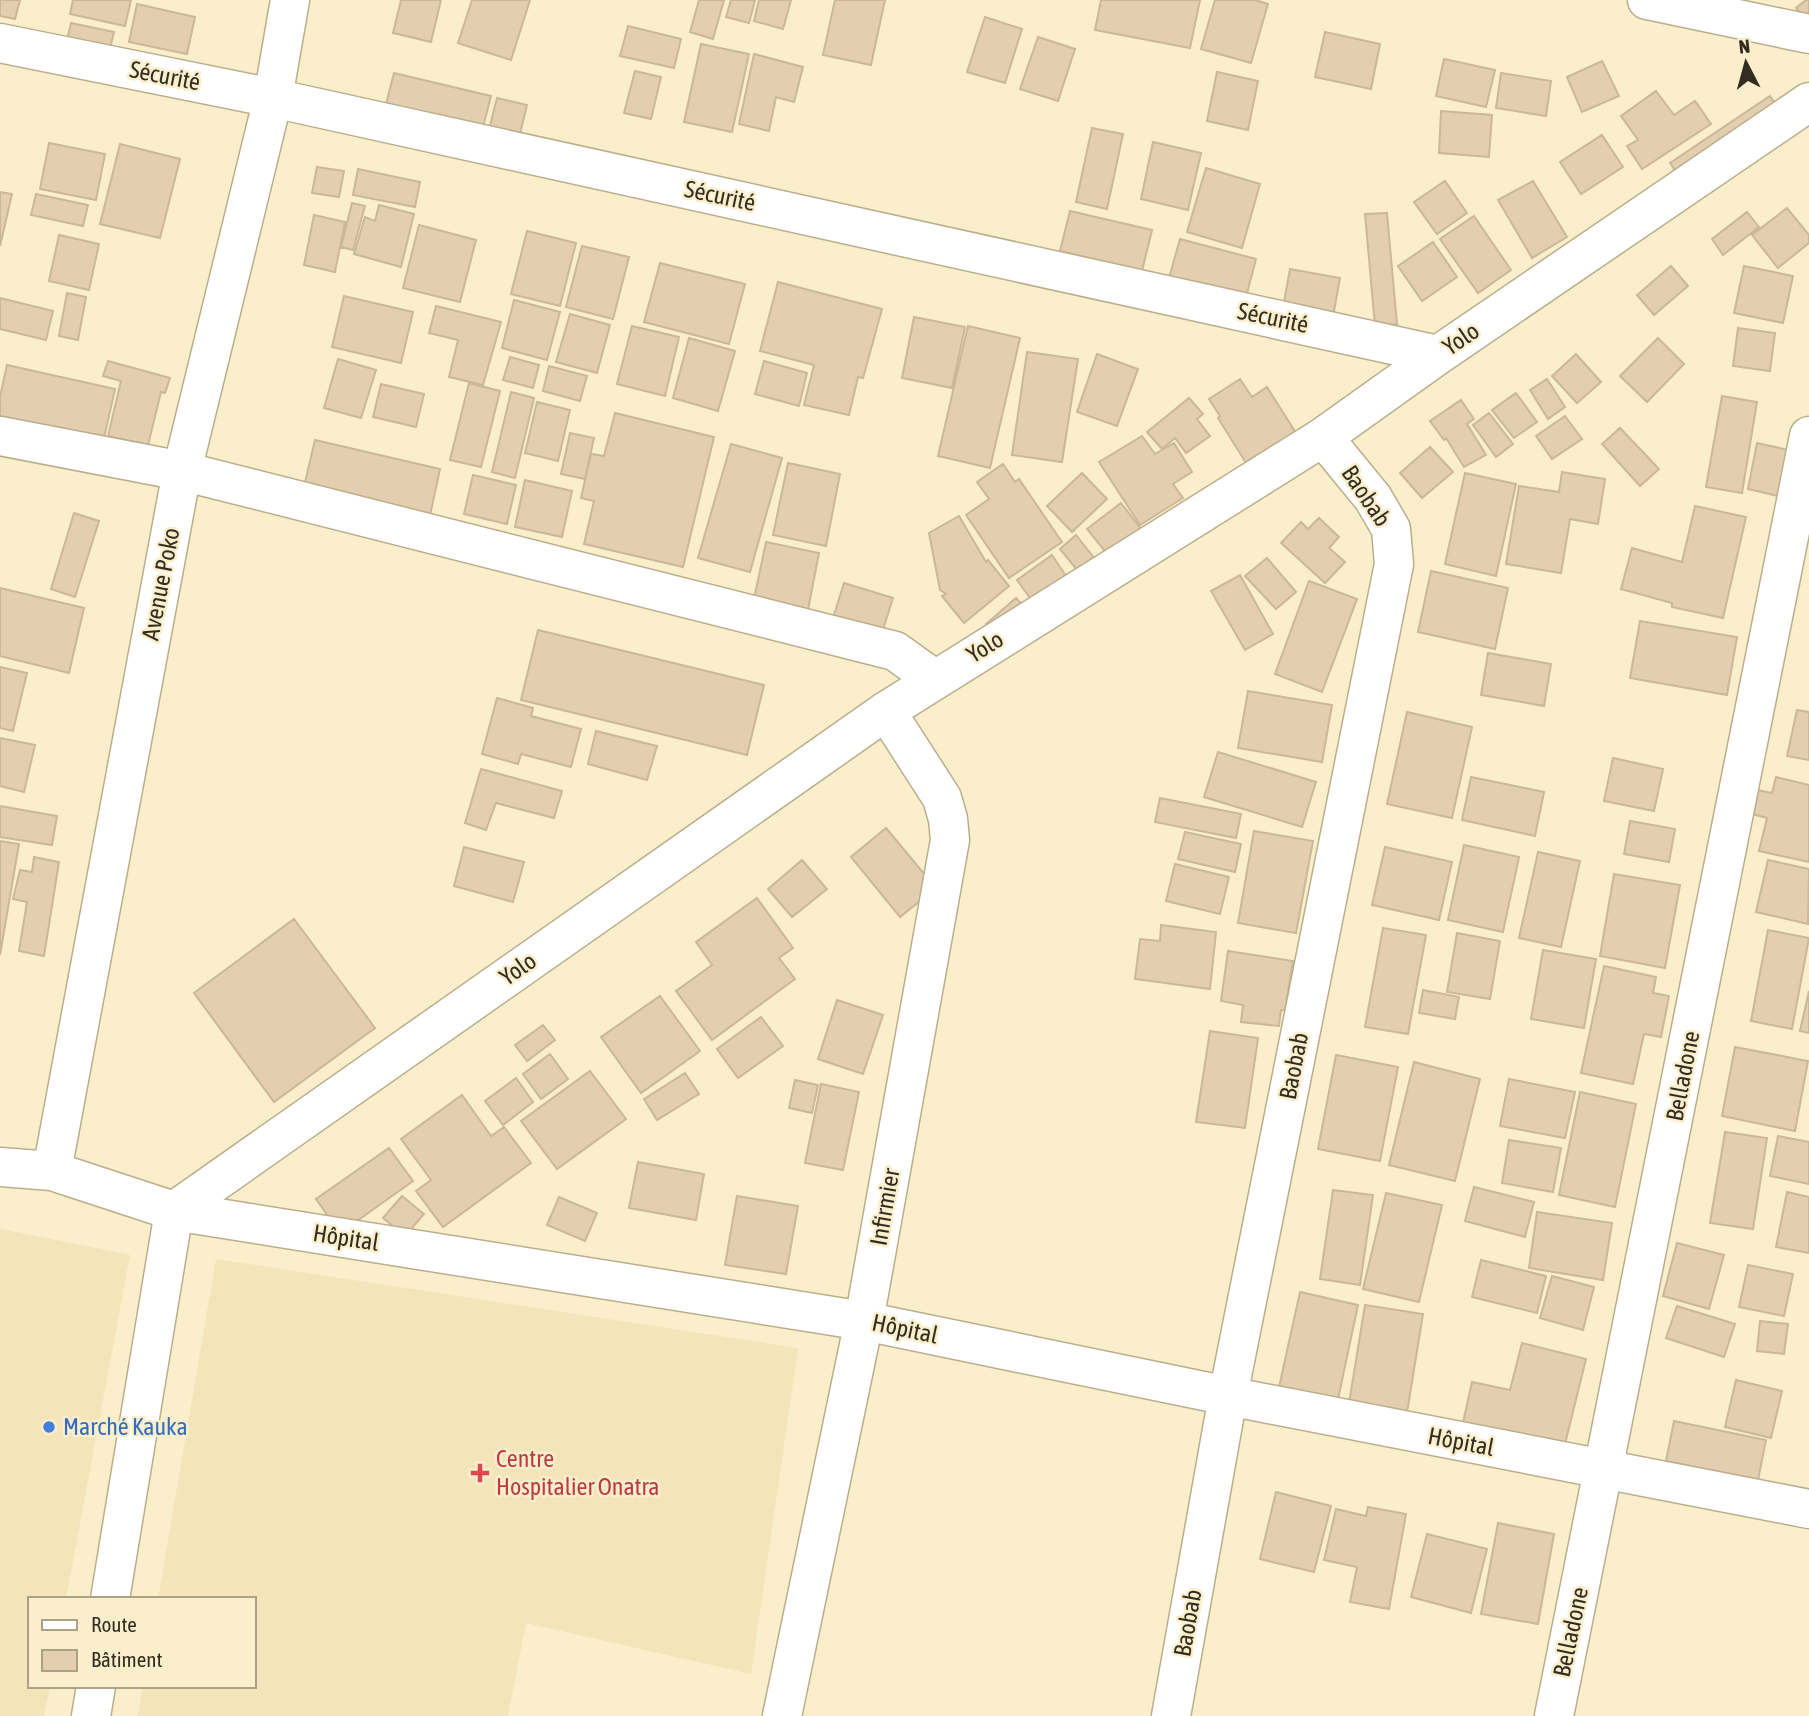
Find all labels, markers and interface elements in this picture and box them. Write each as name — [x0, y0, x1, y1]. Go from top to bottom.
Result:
north arrow — [1711, 28, 1781, 98]
text: N — [1737, 35, 1751, 58]
street label: Sécurité — [127, 55, 203, 96]
street label: Sécurité — [682, 175, 758, 216]
street label: Sécurité — [1235, 297, 1311, 338]
street label: Yolo — [1437, 317, 1484, 360]
street label: Baobab — [1336, 460, 1397, 531]
street label: Avenue Poko — [136, 525, 185, 642]
street label: Yolo — [962, 625, 1008, 668]
street label: Yolo — [494, 947, 541, 991]
street label: Belladone — [1661, 1028, 1704, 1123]
street label: Baobab — [1274, 1030, 1313, 1102]
street label: Infirmier — [864, 1165, 905, 1248]
street label: Hôpital — [311, 1219, 382, 1256]
street label: Hôpital — [870, 1308, 941, 1349]
place label: Marché Kauka — [63, 1413, 188, 1440]
marker: Marché Kauka — [41, 1419, 57, 1435]
street label: Hôpital — [1426, 1422, 1497, 1461]
place label: Centre Hospitalier Onatra — [496, 1445, 659, 1500]
marker: Centre Hospitalier Onatra — [470, 1463, 490, 1483]
street label: Belladone — [1548, 1584, 1593, 1679]
street label: Baobab — [1168, 1587, 1207, 1659]
legend — [28, 1597, 256, 1688]
text: Route — [91, 1612, 137, 1636]
text: Bâtiment — [91, 1647, 162, 1671]

